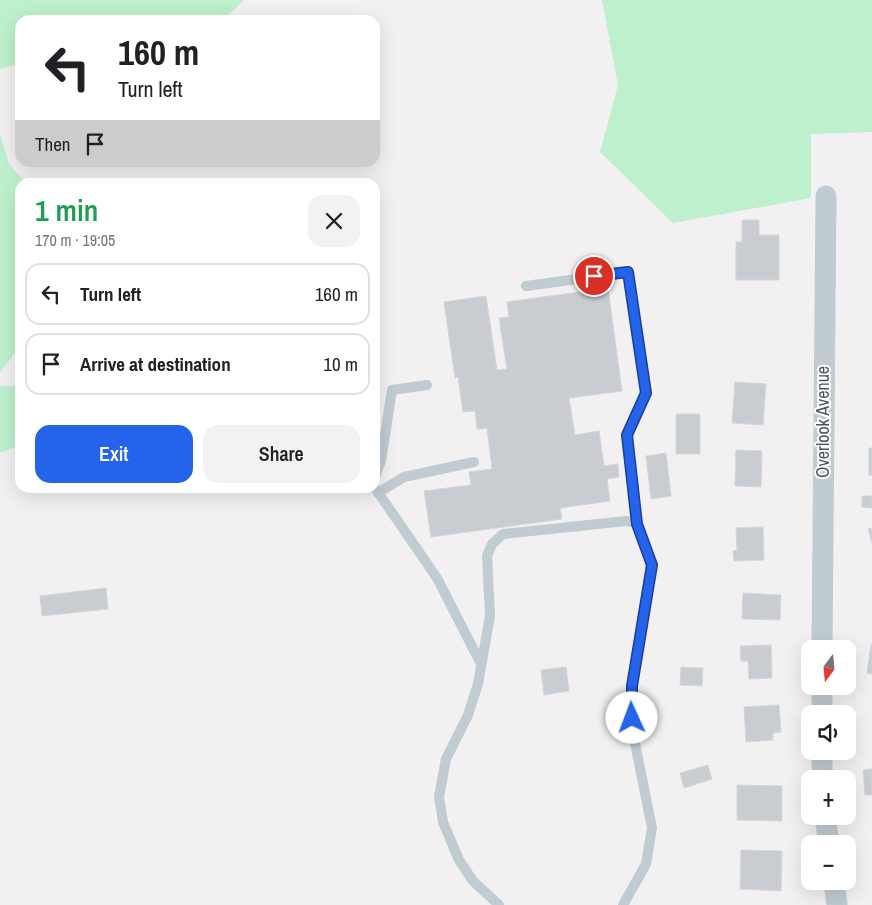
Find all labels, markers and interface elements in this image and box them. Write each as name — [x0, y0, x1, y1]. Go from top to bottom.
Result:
text: 160 m — [118, 29, 199, 76]
icon: left — [35, 35, 100, 100]
text: Turn left — [118, 74, 183, 104]
icon: arrive — [81, 130, 109, 158]
text: Then — [35, 131, 71, 157]
text: 1 min — [35, 190, 98, 230]
button: close — [308, 195, 360, 247]
text: 170 m · 19:05 — [35, 229, 115, 251]
pin — [573, 255, 615, 297]
icon: arrive — [580, 262, 608, 290]
icon: left — [37, 280, 65, 308]
text: Turn left — [80, 281, 141, 307]
text: 160 m — [315, 281, 358, 307]
icon: arrive — [37, 350, 65, 378]
text: Arrive at destination — [80, 351, 231, 377]
text: 10 m — [323, 351, 358, 377]
street label: Overlook Avenue — [810, 366, 835, 478]
button: Exit — [35, 425, 193, 483]
button: Share — [203, 425, 360, 483]
north arrow — [801, 640, 856, 695]
map controls — [801, 640, 856, 890]
position arrow — [605, 691, 657, 743]
button: sound — [801, 705, 856, 760]
button: + — [801, 770, 856, 825]
button: − — [801, 835, 856, 890]

